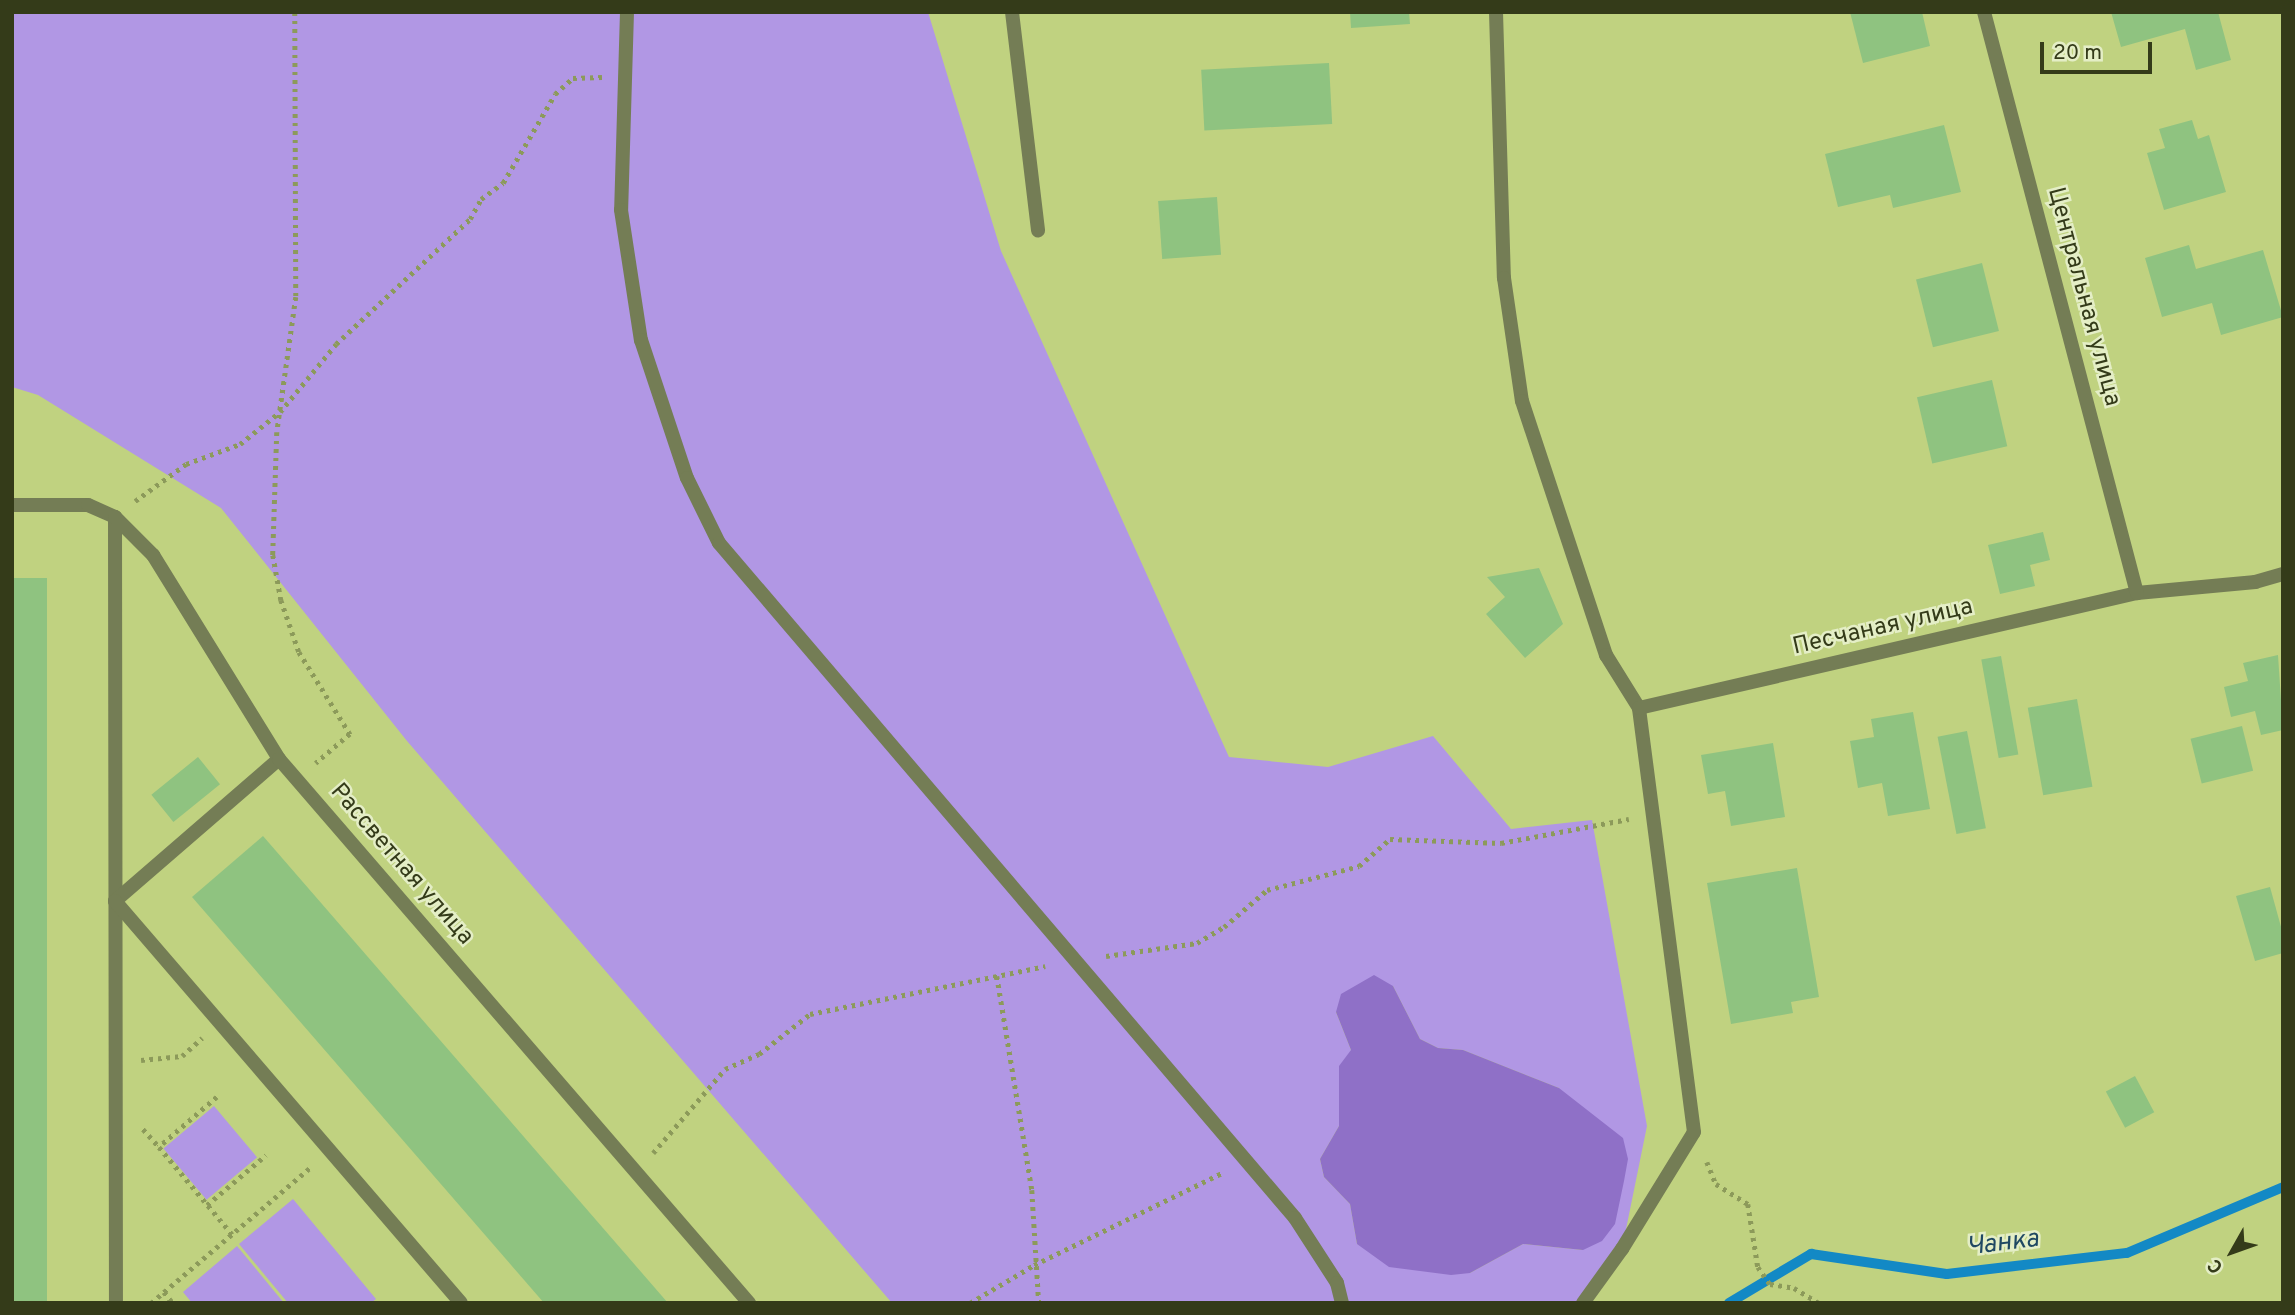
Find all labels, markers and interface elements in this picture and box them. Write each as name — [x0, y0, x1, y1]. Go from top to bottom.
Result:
scale bar — [2043, 28, 2155, 72]
text: 20 m — [2053, 40, 2102, 67]
street label: Центральная улица — [2040, 185, 2126, 409]
street label: Песчаная улица — [1790, 593, 1976, 663]
street label: Рассветная улица — [323, 778, 479, 952]
north arrow — [2197, 1217, 2267, 1287]
water label: Чанка — [1965, 1224, 2041, 1264]
text: С — [2203, 1253, 2229, 1278]

